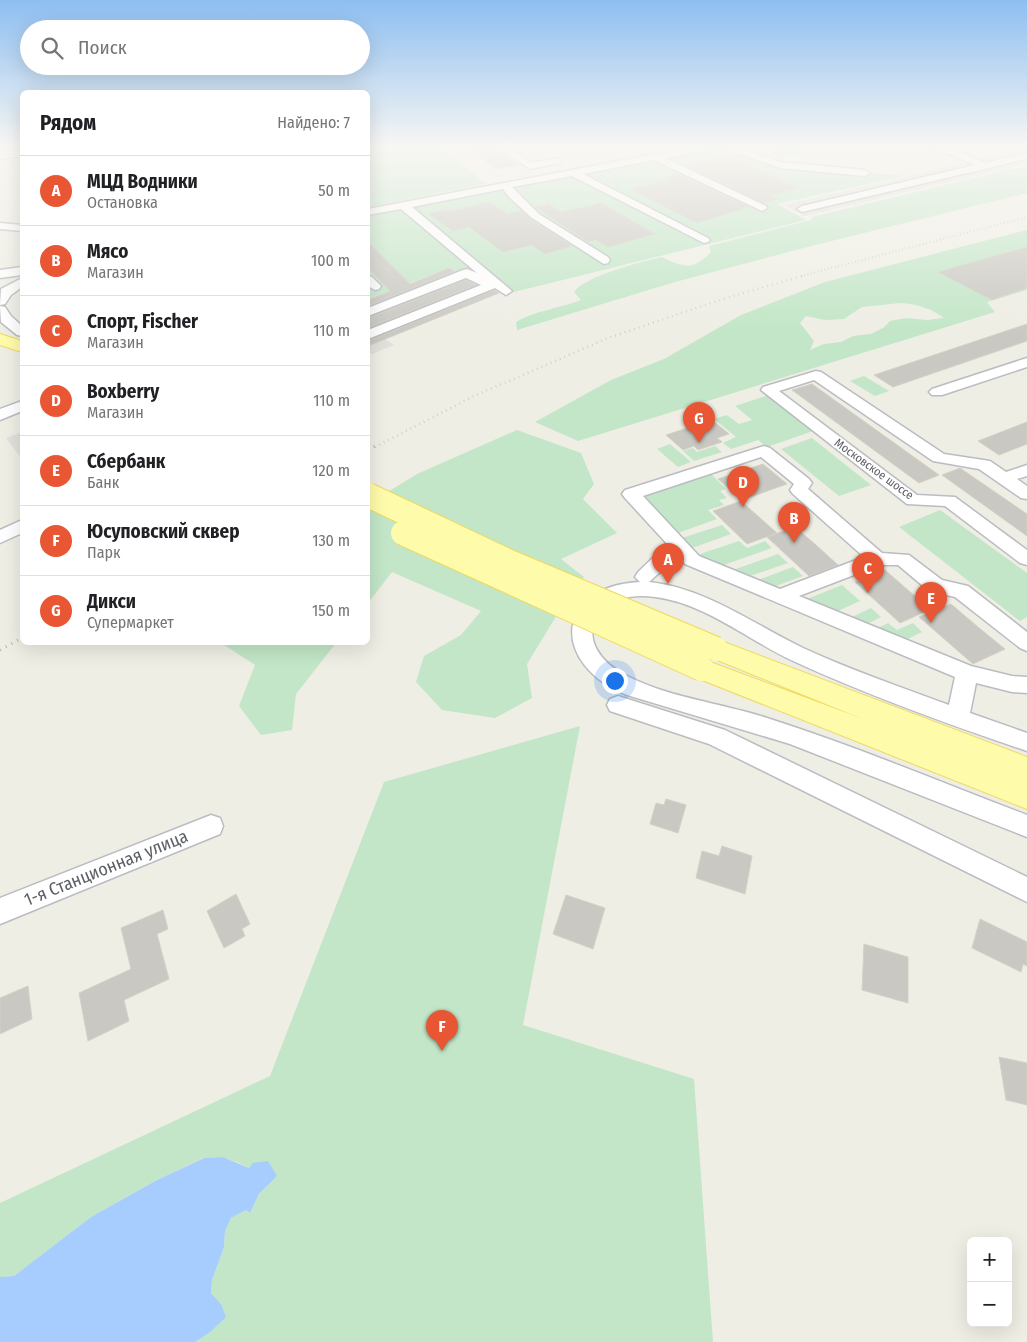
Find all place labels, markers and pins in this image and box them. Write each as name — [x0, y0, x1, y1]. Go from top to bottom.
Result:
pin: G — [683, 402, 715, 443]
pin: D — [727, 466, 759, 507]
pin: B — [778, 502, 810, 543]
pin: A — [652, 543, 684, 584]
pin: C — [852, 552, 884, 593]
pin: E — [915, 582, 947, 623]
pin: F — [426, 1010, 458, 1051]

